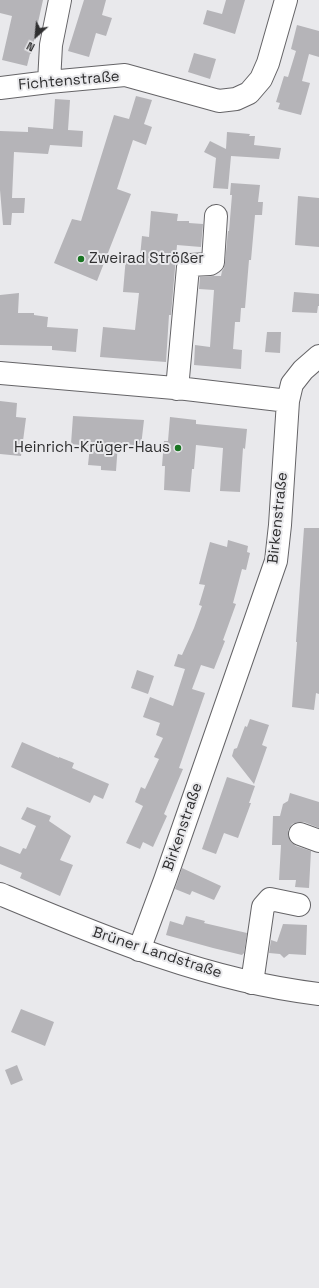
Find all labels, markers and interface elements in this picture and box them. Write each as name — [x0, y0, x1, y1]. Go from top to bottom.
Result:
north arrow — [16, 16, 56, 56]
text: N — [24, 39, 37, 55]
street label: Fichtenstraße — [18, 68, 120, 94]
place label: Zweirad Strößer — [89, 250, 204, 268]
marker: Zweirad Strößer — [76, 254, 86, 264]
place label: Heinrich-Krüger-Haus — [14, 439, 170, 457]
marker: Heinrich-Krüger-Haus — [173, 443, 183, 453]
street label: Birkenstraße — [264, 471, 292, 565]
street label: Birkenstraße — [160, 781, 206, 873]
street label: Brüner Landstraße — [90, 924, 224, 982]

